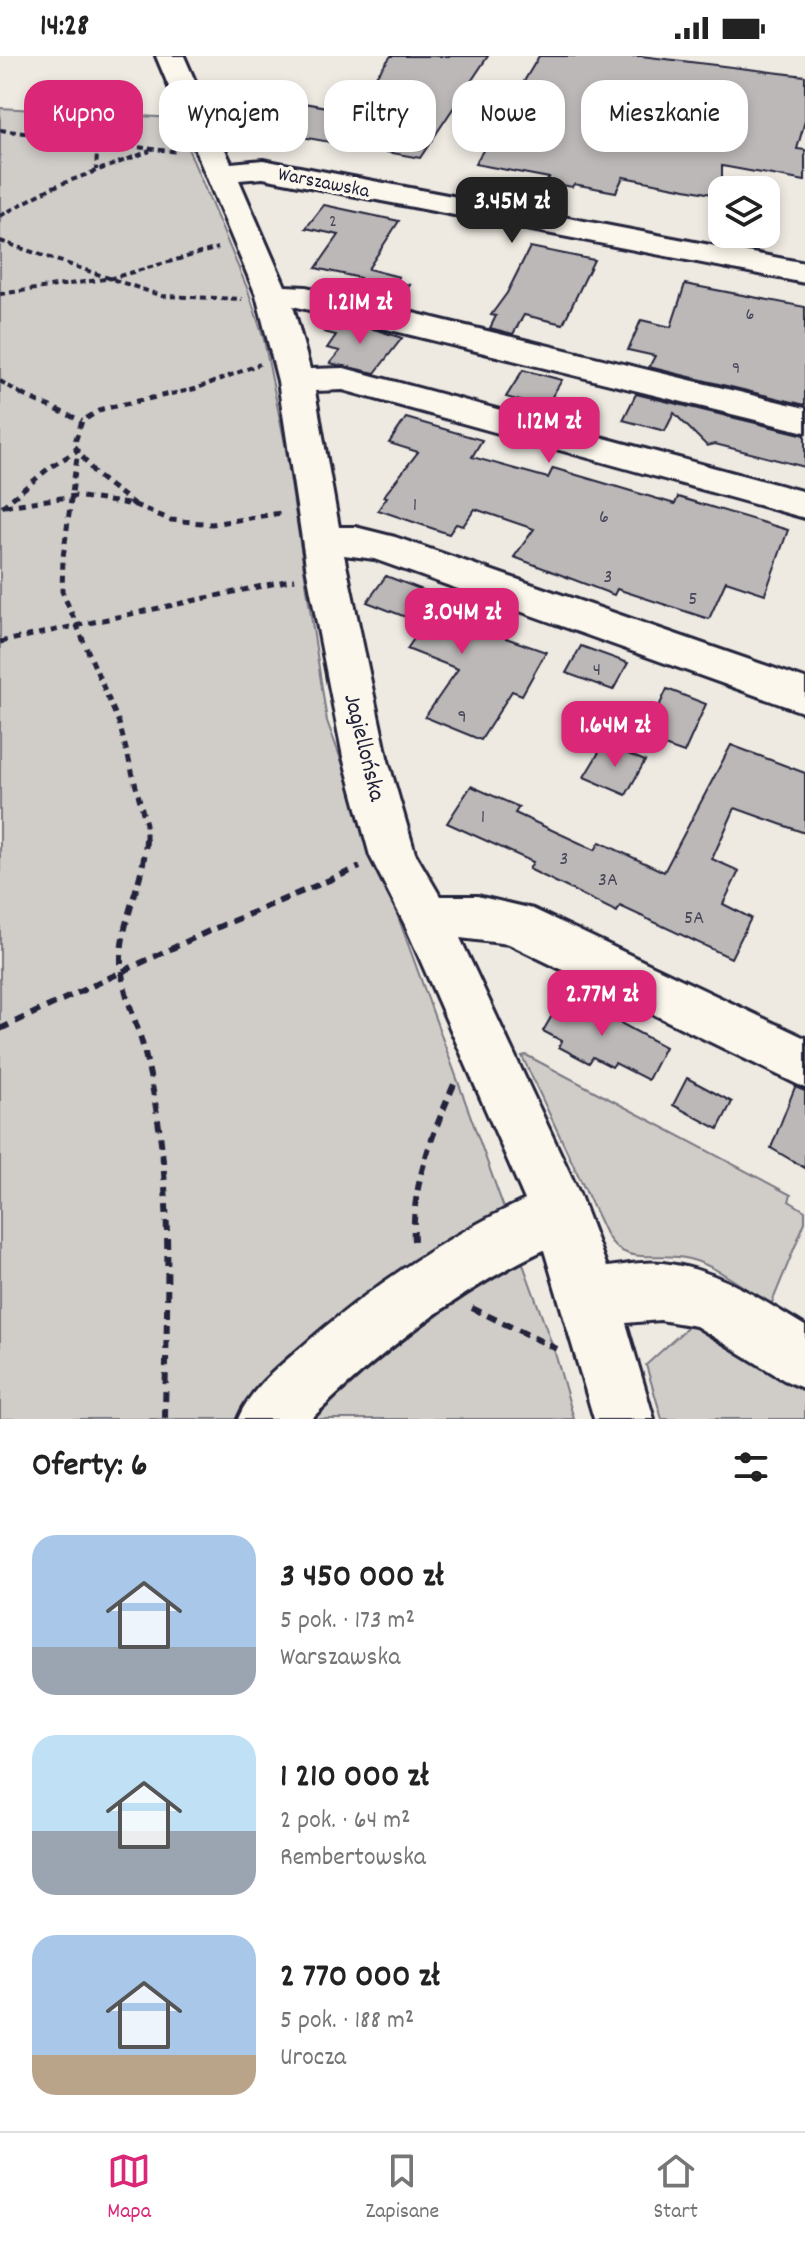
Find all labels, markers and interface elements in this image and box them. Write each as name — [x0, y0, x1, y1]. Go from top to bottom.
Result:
text: 14:28 — [40, 7, 89, 50]
chip: Kupno — [24, 80, 143, 152]
chip: Wynajem — [159, 80, 308, 152]
chip: Filtry — [324, 80, 436, 152]
chip: Nowe — [452, 80, 565, 152]
chip: Mieszkanie — [581, 80, 748, 152]
street label: Warszawska — [275, 161, 372, 207]
map controls — [708, 176, 780, 248]
button: layers — [708, 176, 780, 248]
pin: 3.45M zł — [429, 177, 595, 245]
text: 3.45M zł — [474, 184, 550, 221]
house number: 2 — [329, 210, 337, 235]
pin: 1.21M zł — [277, 278, 443, 346]
text: 1.21M zł — [328, 285, 392, 322]
house number: 6 — [746, 303, 754, 328]
house number: 9 — [732, 357, 740, 382]
pin: 1.12M zł — [466, 397, 632, 465]
text: 1.12M zł — [517, 404, 581, 441]
house number: 1 — [413, 492, 417, 520]
house number: 6 — [599, 504, 609, 532]
house number: 3 — [604, 564, 612, 592]
house number: 5 — [688, 586, 698, 614]
pin: 3.04M zł — [379, 588, 545, 656]
text: 3.04M zł — [423, 595, 501, 632]
house number: 4 — [593, 657, 601, 685]
street label: Jagiellońska — [333, 690, 393, 806]
pin: 1.64M zł — [532, 701, 698, 769]
house number: 9 — [457, 704, 467, 732]
text: 1.64M zł — [579, 708, 651, 745]
house number: 1 — [481, 804, 485, 832]
house number: 3 — [560, 846, 568, 874]
house number: 3A — [598, 867, 618, 895]
house number: 5A — [684, 905, 704, 933]
pin: 2.77M zł — [519, 970, 685, 1038]
text: 2.77M zł — [565, 977, 639, 1014]
text: Oferty: 6 — [32, 1443, 147, 1492]
icon: filters — [729, 1445, 773, 1489]
text: 3 450 000 zł — [280, 1554, 444, 1603]
icon: home — [96, 1567, 192, 1663]
text: 5 pok. · 173 m² — [280, 1603, 415, 1640]
text: Warszawska — [280, 1640, 400, 1677]
text: 1 210 000 zł — [280, 1754, 429, 1803]
icon: home — [96, 1767, 192, 1863]
text: 2 pok. · 64 m² — [280, 1803, 411, 1840]
text: Rembertowska — [280, 1840, 426, 1877]
text: 2 770 000 zł — [280, 1954, 440, 2003]
icon: home — [96, 1967, 192, 2063]
text: 5 pok. · 188 m² — [280, 2003, 414, 2040]
text: Urocza — [280, 2040, 346, 2077]
tab: Mapa — [107, 2149, 151, 2228]
tab: Zapisane — [365, 2149, 439, 2228]
tab: Start — [653, 2149, 698, 2228]

